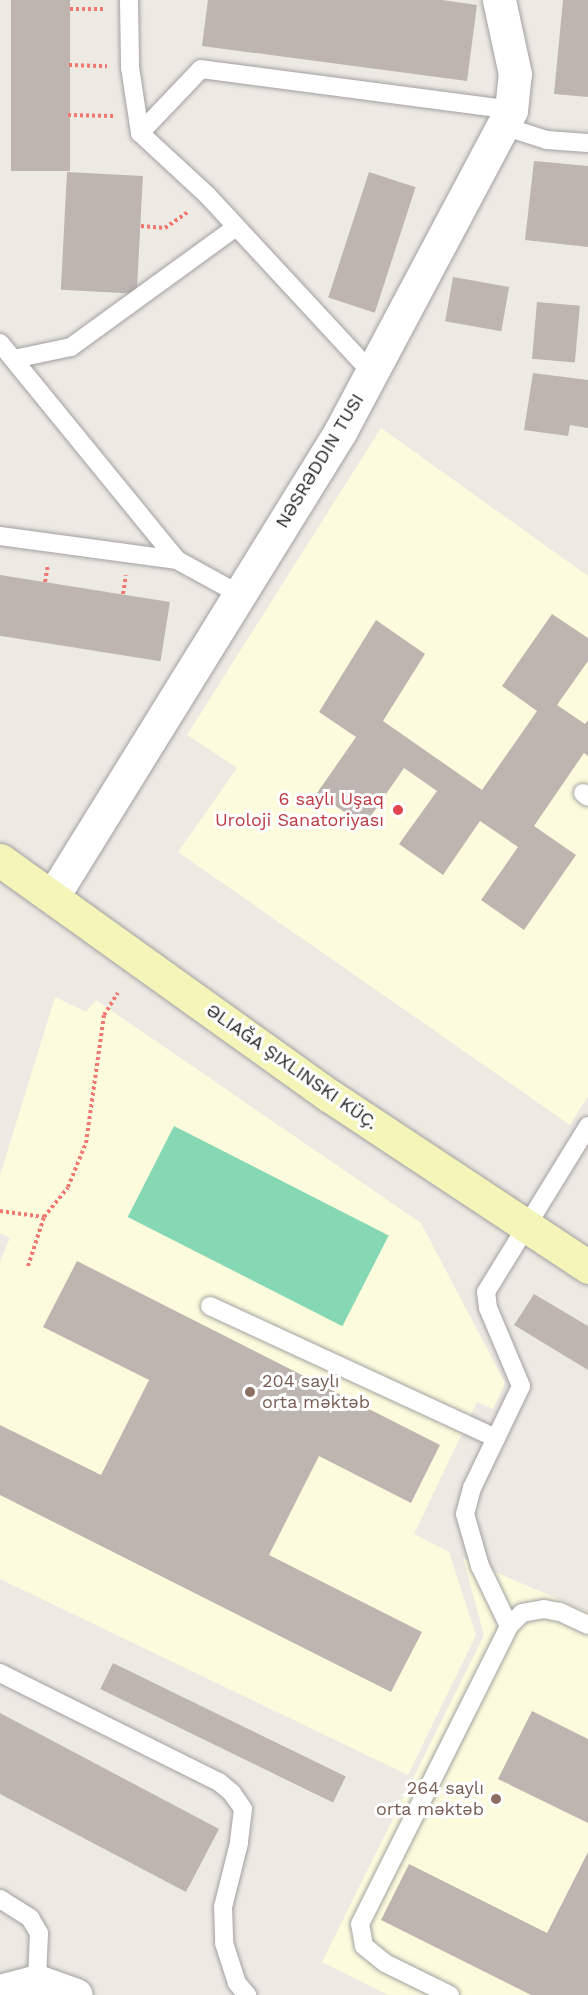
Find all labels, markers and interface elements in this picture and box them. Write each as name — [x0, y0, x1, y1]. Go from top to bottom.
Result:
street label: NƏSRƏDDIN TUSI — [271, 390, 369, 532]
place label: 6 saylı Uşaq Uroloji Sanatoriyası — [215, 789, 384, 832]
marker: 6 saylı Uşaq Uroloji Sanatoriyası — [389, 801, 407, 819]
street label: ƏLIAĞA ŞIXLINSKI KÜÇ. — [202, 999, 382, 1135]
place label: 204 saylı orta məktəb — [262, 1371, 370, 1414]
marker: 204 saylı orta məktəb — [243, 1385, 257, 1399]
place label: 264 saylı orta məktəb — [376, 1778, 484, 1820]
marker: 264 saylı orta məktəb — [489, 1792, 503, 1806]

